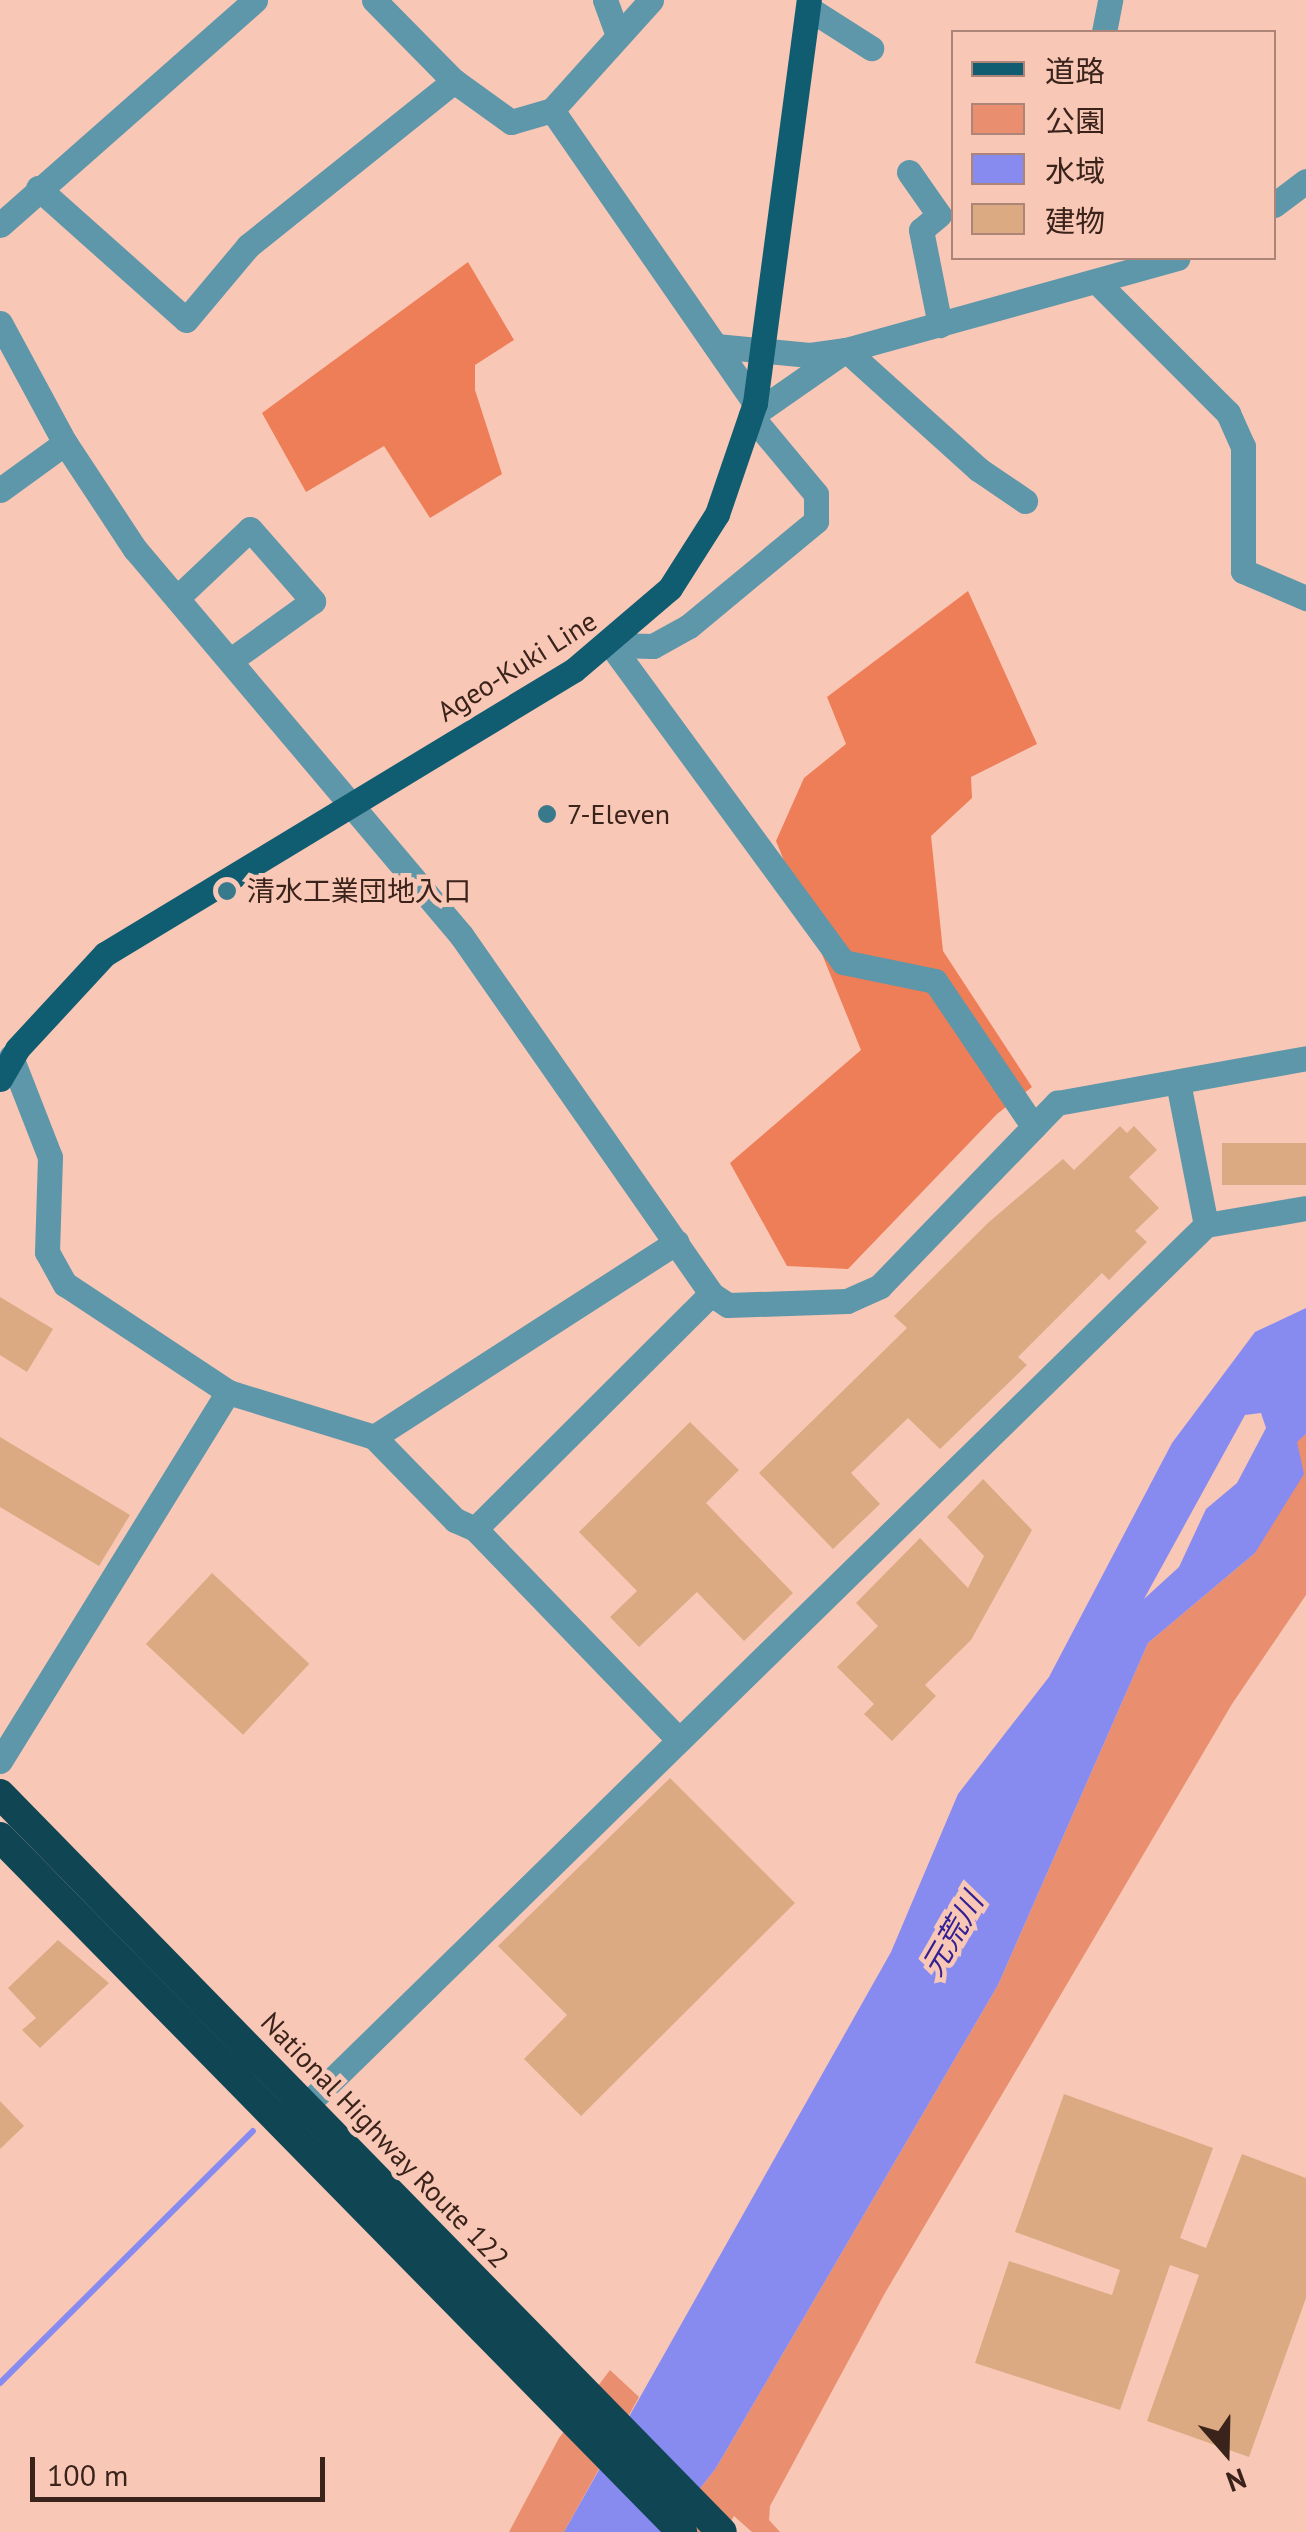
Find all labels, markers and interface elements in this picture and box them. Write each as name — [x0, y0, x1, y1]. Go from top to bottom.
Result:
legend — [951, 30, 1276, 260]
text: 道路 — [1045, 51, 1105, 90]
text: 公園 — [1045, 101, 1105, 140]
text: 水域 — [1045, 151, 1105, 190]
text: 建物 — [1045, 201, 1105, 240]
street label: Ageo-Kuki Line — [431, 604, 603, 728]
place label: 7-Eleven — [567, 797, 670, 831]
marker: 7-Eleven — [536, 803, 558, 825]
place label: 清水工業団地入口 — [247, 874, 471, 908]
marker: 清水工業団地入口 — [216, 880, 238, 902]
water label: 元荒川 — [914, 1886, 990, 1982]
street label: National Highway Route 122 — [254, 2005, 516, 2275]
north arrow — [1176, 2402, 1276, 2502]
scale bar — [35, 2437, 330, 2499]
text: 100 m — [47, 2455, 128, 2494]
text: N — [1221, 2460, 1251, 2501]

